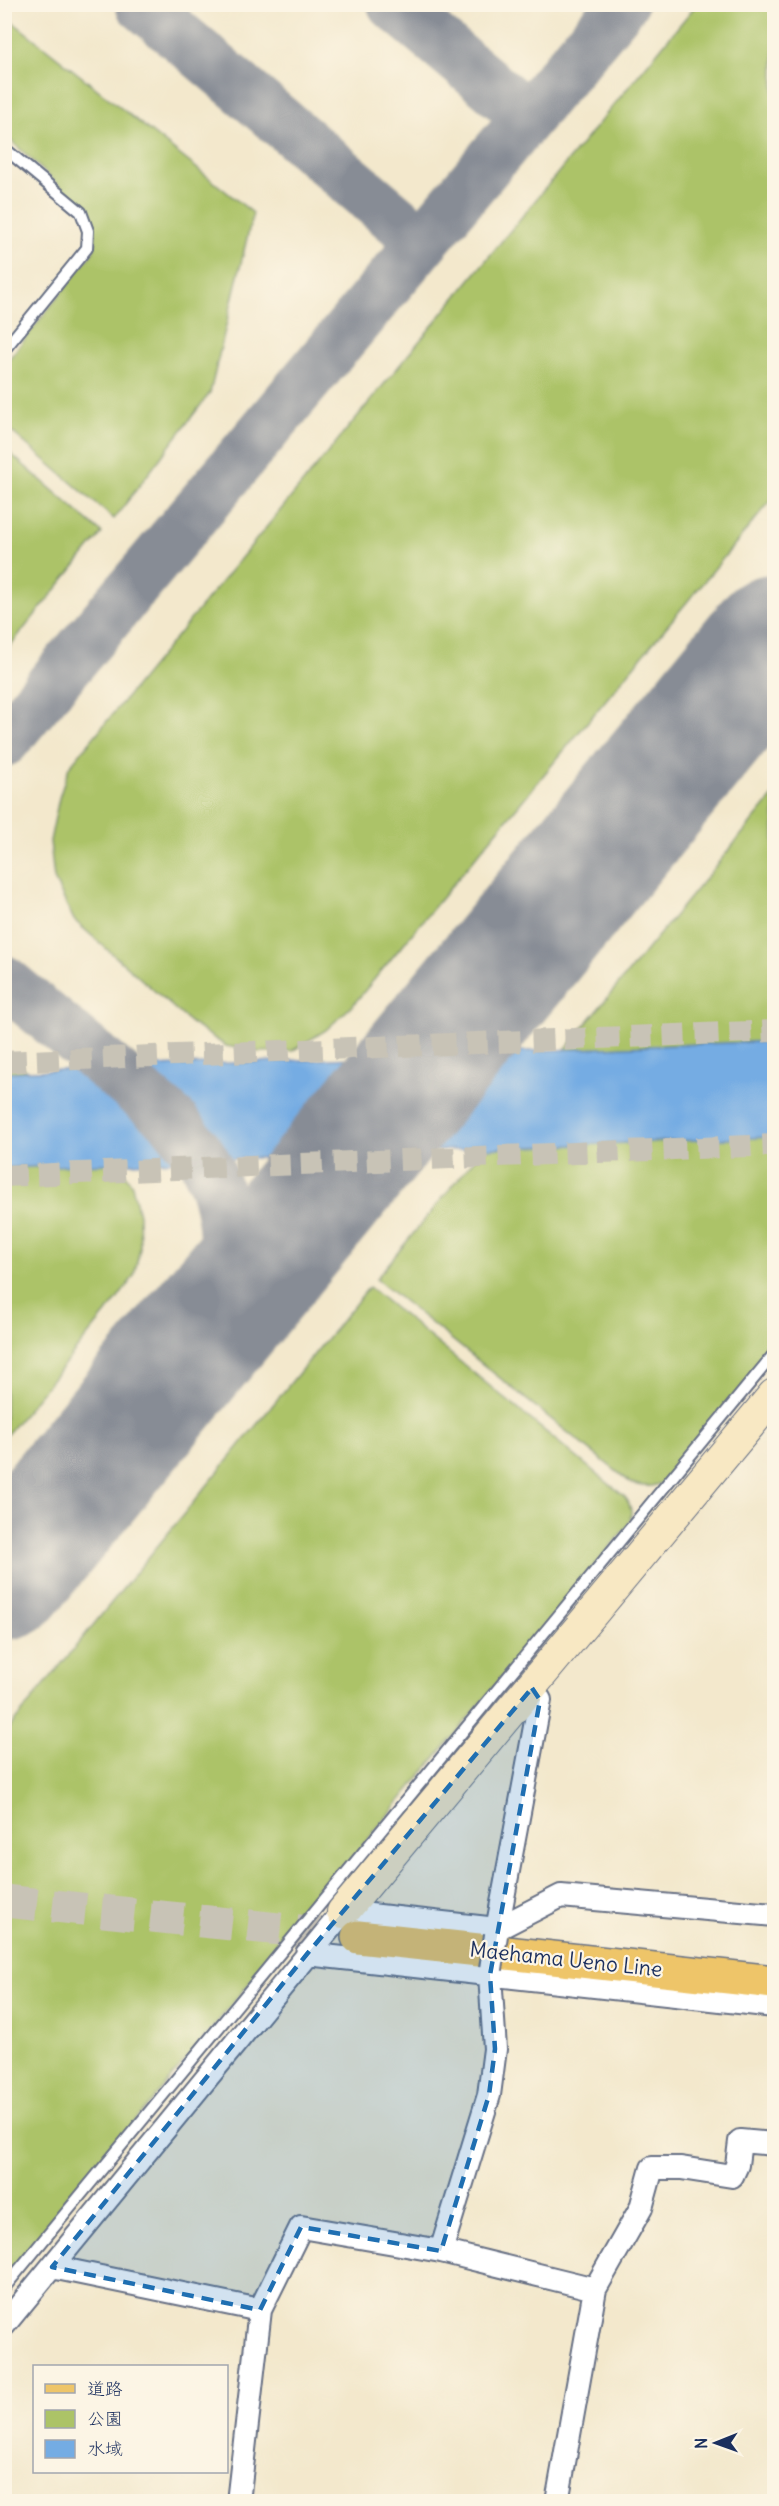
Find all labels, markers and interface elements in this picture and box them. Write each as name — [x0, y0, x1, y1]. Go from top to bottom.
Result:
street label: Maehama Ueno Line — [468, 1935, 664, 1983]
legend — [33, 2365, 228, 2473]
text: 道路 — [87, 2377, 123, 2400]
text: 公園 — [87, 2407, 123, 2430]
north arrow — [686, 2413, 746, 2473]
text: 水域 — [87, 2437, 123, 2460]
text: N — [691, 2438, 711, 2449]

